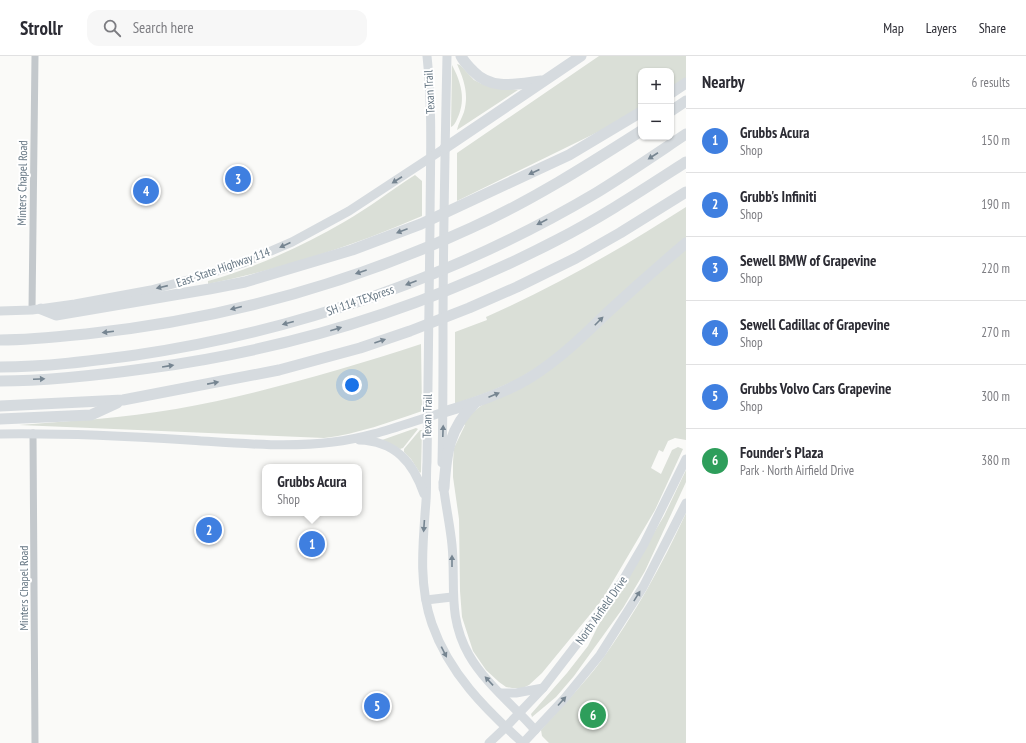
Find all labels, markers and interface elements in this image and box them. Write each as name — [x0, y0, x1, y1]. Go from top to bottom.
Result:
search box — [87, 10, 367, 46]
text: Strollr — [20, 16, 63, 40]
icon: search — [101, 17, 123, 39]
text: Search here — [133, 18, 194, 37]
text: Map — [883, 19, 904, 37]
text: Layers — [926, 19, 957, 37]
text: Share — [979, 19, 1006, 37]
map controls — [638, 68, 674, 140]
button: + — [638, 68, 674, 104]
street label: Texan Trail — [420, 69, 438, 114]
text: Nearby — [702, 71, 745, 93]
text: 6 results — [971, 74, 1010, 91]
button: − — [638, 104, 674, 140]
text: Grubbs Acura — [740, 123, 810, 142]
text: 1 — [712, 132, 718, 149]
text: 150 m — [981, 132, 1010, 149]
street label: Minters Chapel Road — [14, 140, 30, 226]
text: Shop — [740, 142, 763, 159]
one-way arrow — [648, 152, 659, 160]
pin: 3 — [225, 164, 251, 194]
one-way arrow — [528, 169, 539, 175]
pin: 4 — [133, 176, 159, 206]
one-way arrow — [392, 176, 403, 184]
text: Grubb's Infiniti — [740, 187, 817, 206]
text: 2 — [712, 196, 718, 213]
text: 190 m — [981, 196, 1010, 213]
text: Shop — [740, 206, 763, 223]
one-way arrow — [536, 219, 547, 225]
one-way arrow — [396, 229, 408, 235]
one-way arrow — [280, 242, 291, 248]
street label: East State Highway 114 — [174, 244, 272, 290]
text: Sewell BMW of Grapevine — [740, 251, 876, 270]
text: 3 — [712, 260, 718, 277]
text: 220 m — [981, 260, 1010, 277]
one-way arrow — [354, 269, 366, 275]
text: Shop — [740, 270, 763, 287]
one-way arrow — [405, 280, 417, 286]
street label: SH 114 TEXpress — [324, 281, 396, 319]
one-way arrow — [156, 284, 168, 290]
one-way arrow — [230, 306, 242, 312]
text: Sewell Cadillac of Grapevine — [740, 315, 890, 334]
one-way arrow — [594, 316, 604, 326]
one-way arrow — [281, 320, 293, 326]
text: 4 — [712, 324, 718, 341]
text: 270 m — [981, 324, 1010, 341]
one-way arrow — [330, 326, 342, 332]
one-way arrow — [102, 328, 114, 335]
text: Shop — [740, 334, 763, 351]
one-way arrow — [374, 338, 386, 344]
one-way arrow — [162, 363, 174, 369]
your location — [342, 375, 362, 395]
one-way arrow — [33, 376, 45, 383]
text: Grubbs Volvo Cars Grapevine — [740, 379, 891, 398]
one-way arrow — [207, 380, 219, 386]
text: 5 — [712, 388, 718, 405]
text: 300 m — [981, 388, 1010, 405]
one-way arrow — [488, 392, 499, 398]
street label: Texan Trail — [419, 394, 435, 438]
text: Shop — [740, 398, 763, 415]
one-way arrow — [440, 424, 446, 437]
text: Founder's Plaza — [740, 443, 823, 462]
text: 6 — [712, 452, 718, 469]
text: 380 m — [981, 452, 1010, 469]
text: Park · North Airfield Drive — [740, 462, 854, 479]
popup — [262, 464, 362, 516]
text: Grubbs Acura — [277, 472, 347, 491]
text: Shop — [277, 491, 300, 508]
pin: 2 — [196, 515, 222, 545]
one-way arrow — [420, 520, 427, 532]
pin: 1 — [299, 529, 325, 559]
street label: Minters Chapel Road — [16, 545, 31, 631]
one-way arrow — [449, 554, 455, 567]
street label: North Airfield Drive — [572, 573, 630, 647]
one-way arrow — [634, 590, 641, 602]
one-way arrow — [441, 646, 447, 658]
one-way arrow — [484, 676, 494, 686]
pin: 5 — [364, 691, 390, 721]
one-way arrow — [557, 696, 566, 706]
pin: 6 — [580, 700, 606, 730]

